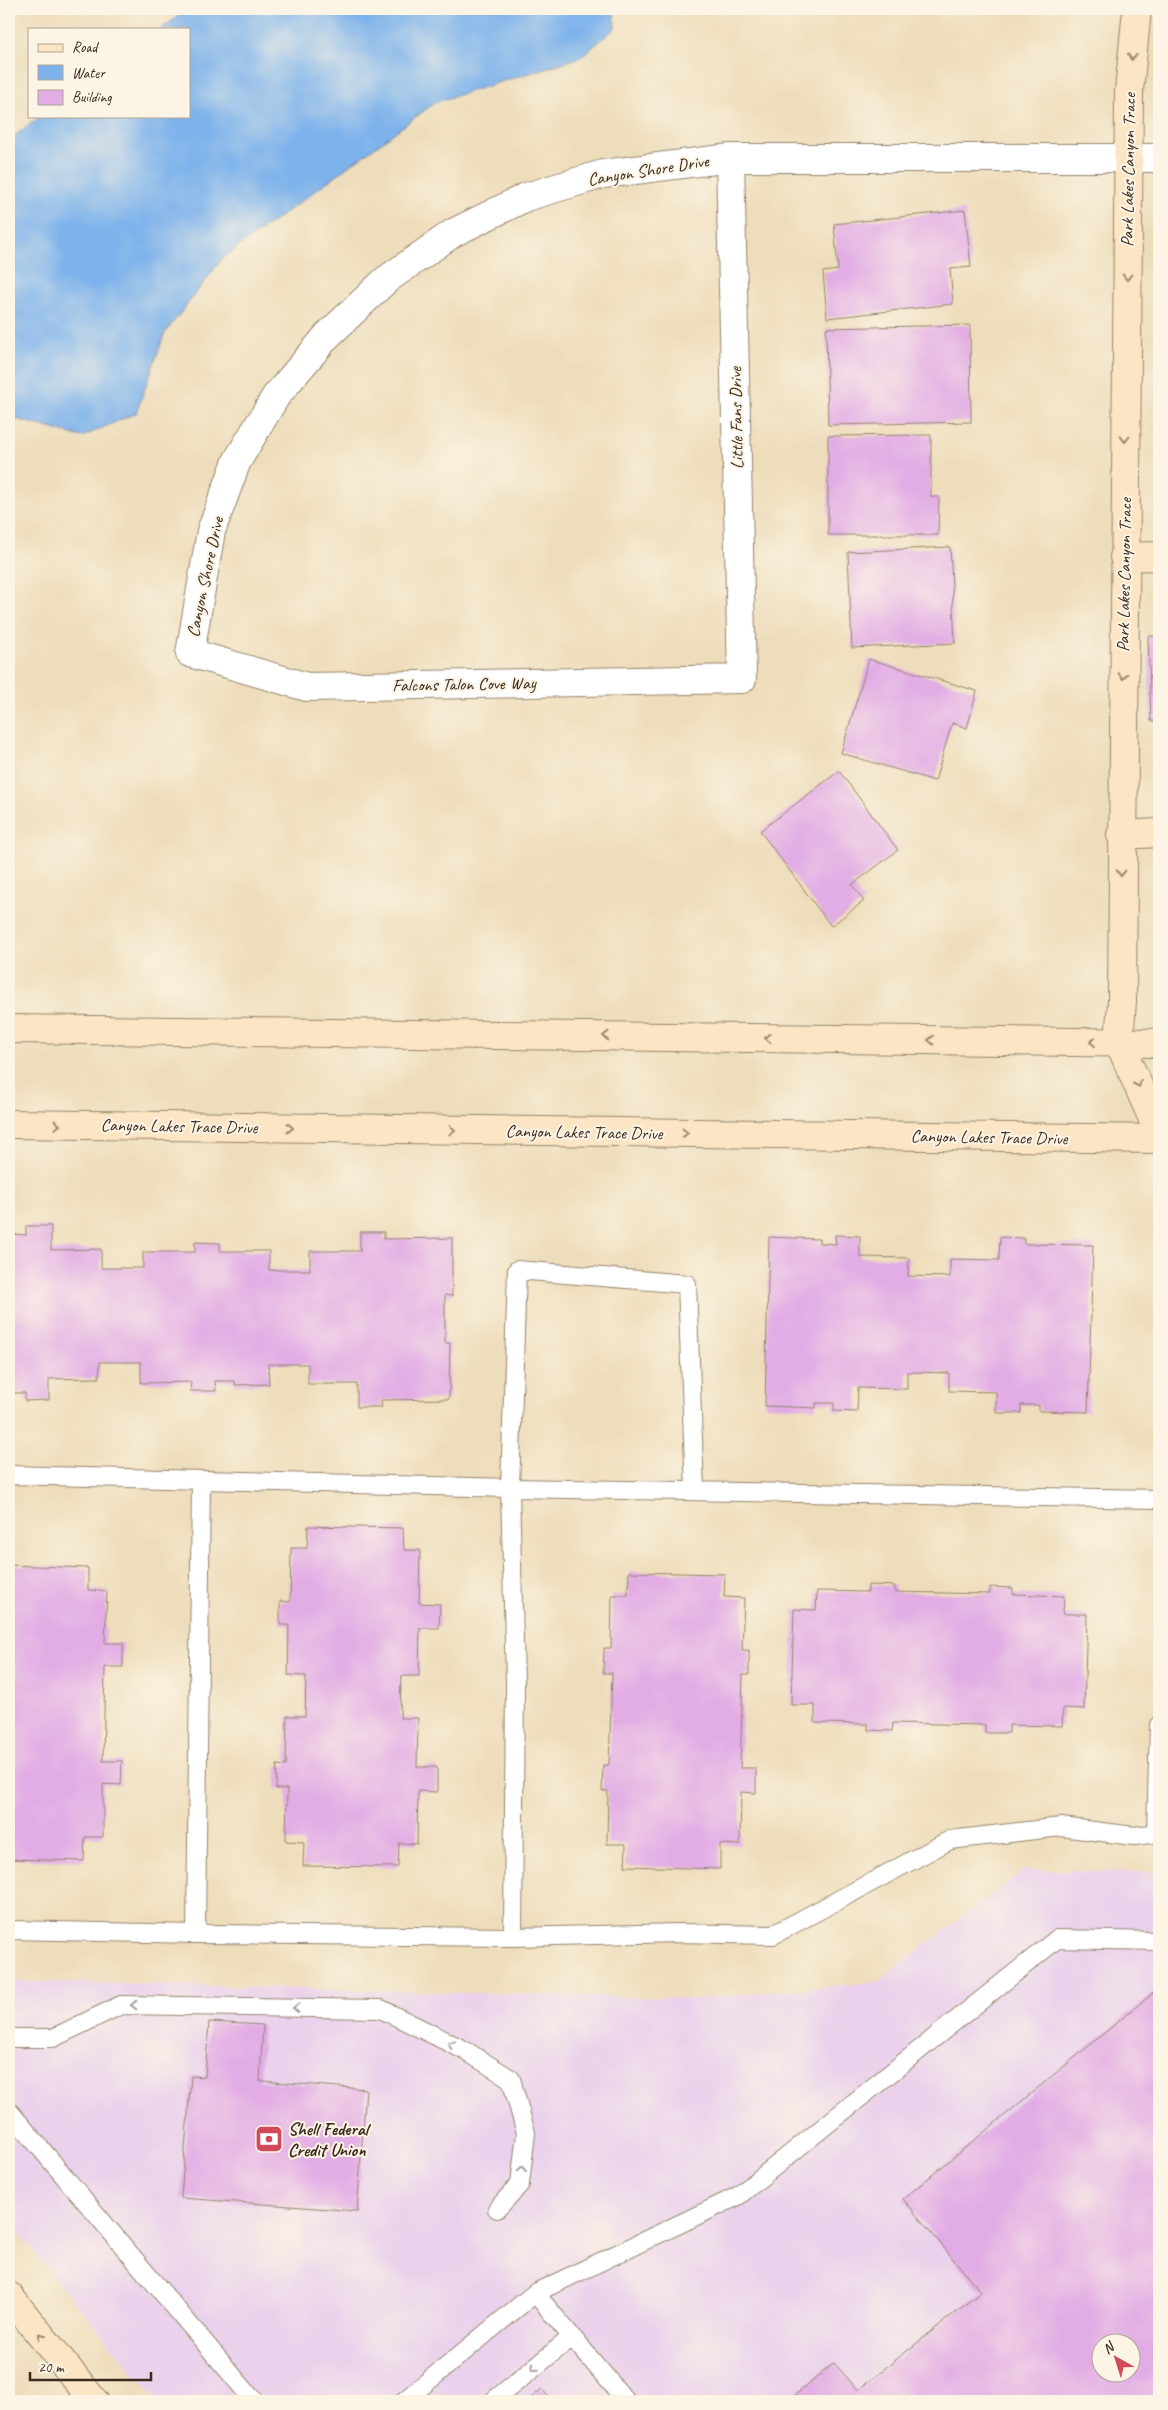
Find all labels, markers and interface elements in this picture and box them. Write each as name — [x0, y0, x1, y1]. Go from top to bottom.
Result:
legend — [28, 28, 190, 118]
text: Road — [72, 38, 99, 57]
one-way arrow — [1127, 54, 1138, 62]
text: Water — [72, 64, 106, 83]
text: Building — [72, 88, 112, 107]
street label: Park Lakes Canyon Trace — [1116, 92, 1140, 247]
street label: Canyon Shore Drive — [586, 149, 711, 190]
one-way arrow — [1122, 274, 1132, 281]
street label: Little Fans Drive — [724, 366, 748, 469]
one-way arrow — [1120, 436, 1130, 444]
street label: Park Lakes Canyon Trace — [1112, 497, 1136, 652]
street label: Canyon Shore Drive — [182, 514, 229, 639]
street label: Falcons Talon Cove Way — [392, 672, 538, 696]
one-way arrow — [1118, 672, 1128, 680]
one-way arrow — [1116, 870, 1126, 878]
one-way arrow — [601, 1031, 609, 1041]
one-way arrow — [764, 1033, 772, 1043]
one-way arrow — [926, 1035, 934, 1045]
one-way arrow — [1089, 1037, 1096, 1047]
one-way arrow — [1131, 1079, 1142, 1088]
street label: Canyon Lakes Trace Drive — [100, 1114, 259, 1138]
one-way arrow — [54, 1120, 62, 1130]
street label: Canyon Lakes Trace Drive — [505, 1120, 664, 1144]
one-way arrow — [286, 1123, 294, 1133]
one-way arrow — [449, 1125, 457, 1135]
street label: Canyon Lakes Trace Drive — [910, 1125, 1069, 1149]
one-way arrow — [682, 1128, 689, 1138]
one-way arrow — [129, 2000, 137, 2010]
one-way arrow — [292, 2003, 300, 2013]
one-way arrow — [447, 2040, 456, 2050]
place label: Shell Federal Credit Union — [288, 2118, 372, 2161]
bank icon: Shell Federal Credit Union — [254, 2124, 284, 2154]
one-way arrow — [516, 2165, 527, 2173]
north arrow — [1090, 2332, 1140, 2382]
one-way arrow — [39, 2333, 47, 2342]
text: N — [1099, 2337, 1119, 2358]
scale bar — [30, 2350, 151, 2382]
text: 20 m — [38, 2358, 65, 2377]
one-way arrow — [531, 2362, 540, 2370]

